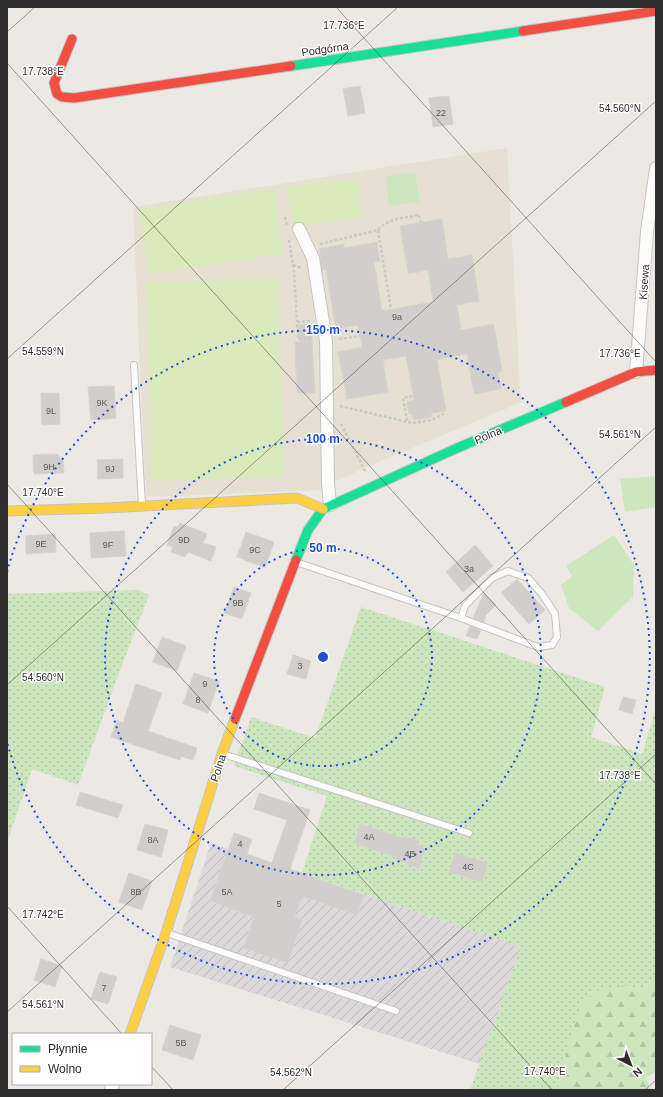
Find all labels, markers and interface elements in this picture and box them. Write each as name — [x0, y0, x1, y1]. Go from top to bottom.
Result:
text: 17.736°E — [323, 20, 365, 31]
street label: Podgórna — [301, 40, 350, 58]
text: 17.738°E — [22, 66, 64, 77]
text: 54.560°N — [599, 103, 641, 114]
house number: 22 — [436, 108, 446, 118]
street label: Kisewa — [637, 263, 651, 300]
house number: 9a — [392, 312, 402, 322]
text: 150 m — [306, 323, 340, 337]
text: 54.559°N — [22, 346, 64, 357]
text: 17.736°E — [599, 348, 641, 359]
house number: 9K — [96, 398, 108, 408]
house number: 9L — [46, 406, 56, 416]
street label: Polna — [473, 424, 504, 446]
text: 54.561°N — [599, 429, 641, 440]
text: 100 m — [306, 432, 340, 446]
house number: 9H — [43, 462, 55, 472]
house number: 9J — [105, 464, 115, 474]
text: 17.740°E — [22, 487, 64, 498]
house number: 9D — [178, 535, 190, 545]
house number: 9E — [35, 539, 47, 549]
house number: 9F — [103, 540, 114, 550]
text: 50 m — [309, 541, 337, 555]
house number: 9C — [249, 545, 261, 555]
house number: 3a — [464, 564, 474, 574]
house number: 9B — [232, 598, 244, 608]
centre of rings — [316, 650, 330, 664]
house number: 3 — [297, 661, 303, 671]
text: 54.560°N — [22, 672, 64, 683]
house number: 9 — [202, 679, 208, 689]
house number: 8 — [195, 695, 201, 705]
street label: Polna — [208, 752, 228, 783]
text: 17.738°E — [599, 770, 641, 781]
house number: 4A — [363, 832, 375, 842]
house number: 8A — [147, 835, 159, 845]
house number: 4 — [237, 839, 243, 849]
house number: 4B — [404, 849, 416, 859]
house number: 4C — [462, 862, 474, 872]
house number: 8B — [130, 887, 142, 897]
house number: 5A — [221, 887, 233, 897]
house number: 5 — [276, 899, 282, 909]
text: 17.742°E — [22, 909, 64, 920]
house number: 7 — [101, 983, 107, 993]
text: 54.561°N — [22, 999, 64, 1010]
legend — [12, 1033, 152, 1085]
house number: 5B — [175, 1038, 187, 1048]
text: Płynnie — [48, 1042, 88, 1056]
north arrow — [611, 1045, 651, 1085]
text: Wolno — [48, 1062, 82, 1076]
text: N — [631, 1065, 645, 1080]
text: 17.740°E — [524, 1066, 566, 1077]
text: 54.562°N — [270, 1067, 312, 1078]

